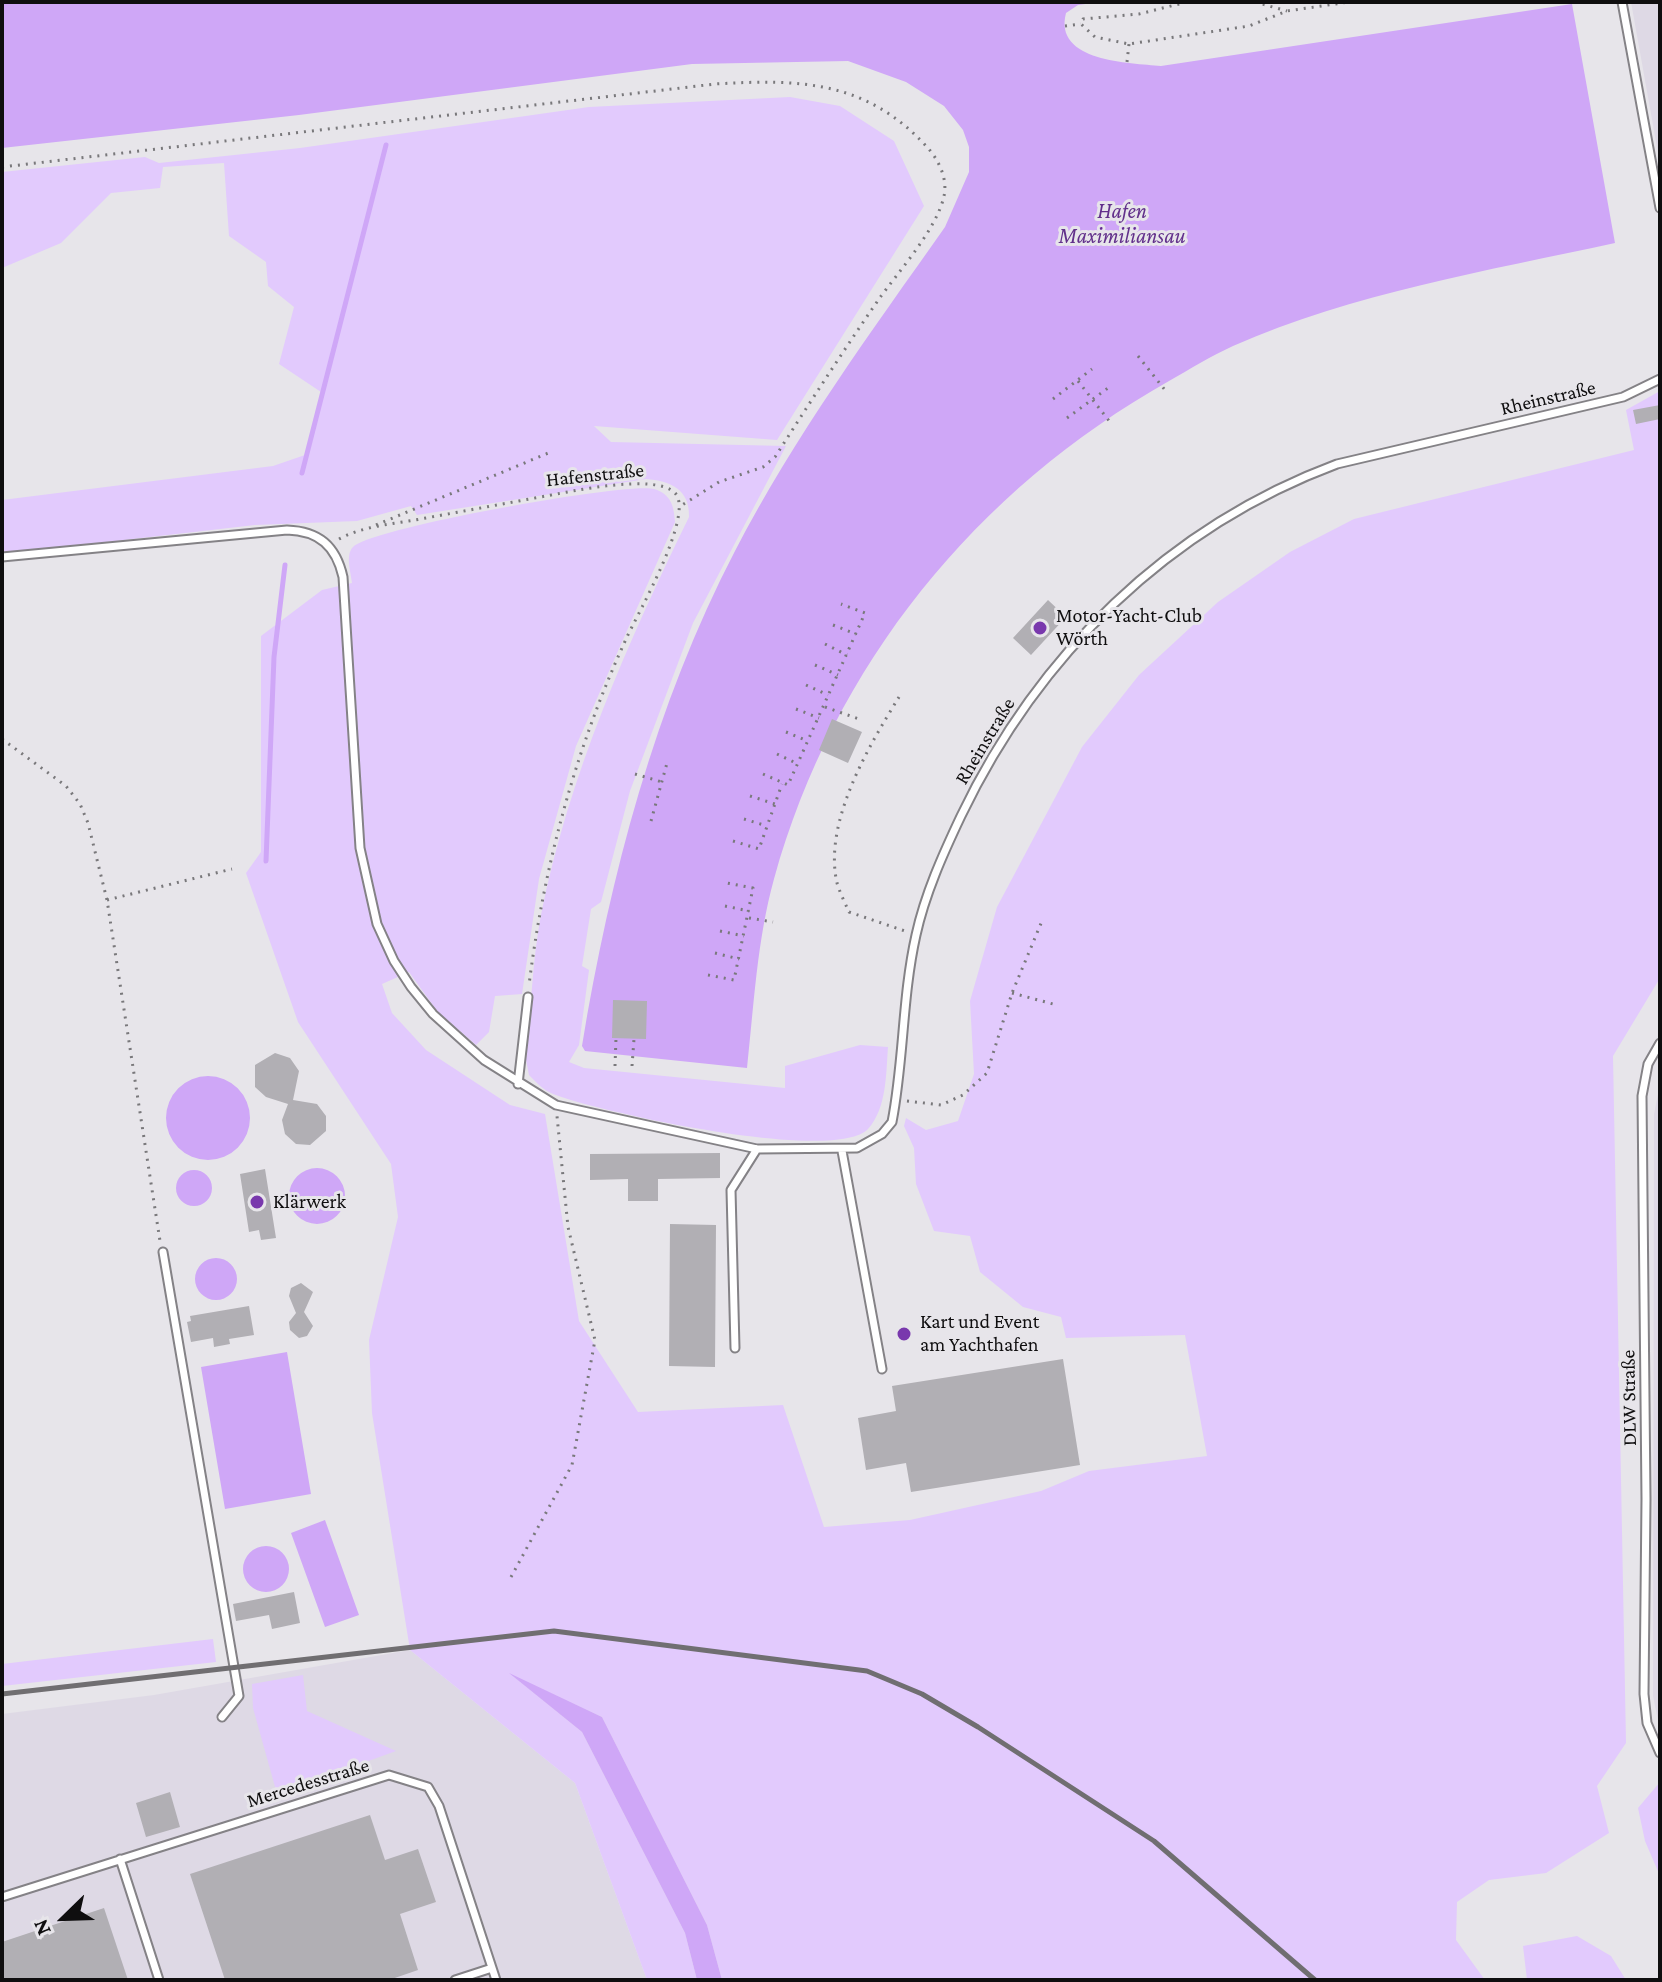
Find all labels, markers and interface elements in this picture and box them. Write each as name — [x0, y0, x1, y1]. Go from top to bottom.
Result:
water label: Hafen Maximiliansau — [1058, 198, 1186, 250]
street label: Rheinstraße — [1498, 375, 1598, 421]
street label: Hafenstraße — [545, 458, 645, 492]
place label: Motor-Yacht-Club Wörth — [1056, 604, 1202, 651]
marker: Motor-Yacht-Club Wörth — [1031, 619, 1049, 637]
street label: Rheinstraße — [950, 693, 1020, 789]
place label: Klärwerk — [273, 1190, 346, 1214]
marker: Klärwerk — [248, 1193, 266, 1211]
place label: Kart und Event am Yachthafen — [920, 1310, 1039, 1357]
marker: Kart und Event am Yachthafen — [895, 1325, 913, 1343]
street label: DLW Straße — [1616, 1350, 1642, 1446]
street label: Mercedesstraße — [244, 1753, 372, 1813]
north arrow — [24, 1878, 104, 1958]
text: N — [27, 1916, 56, 1939]

